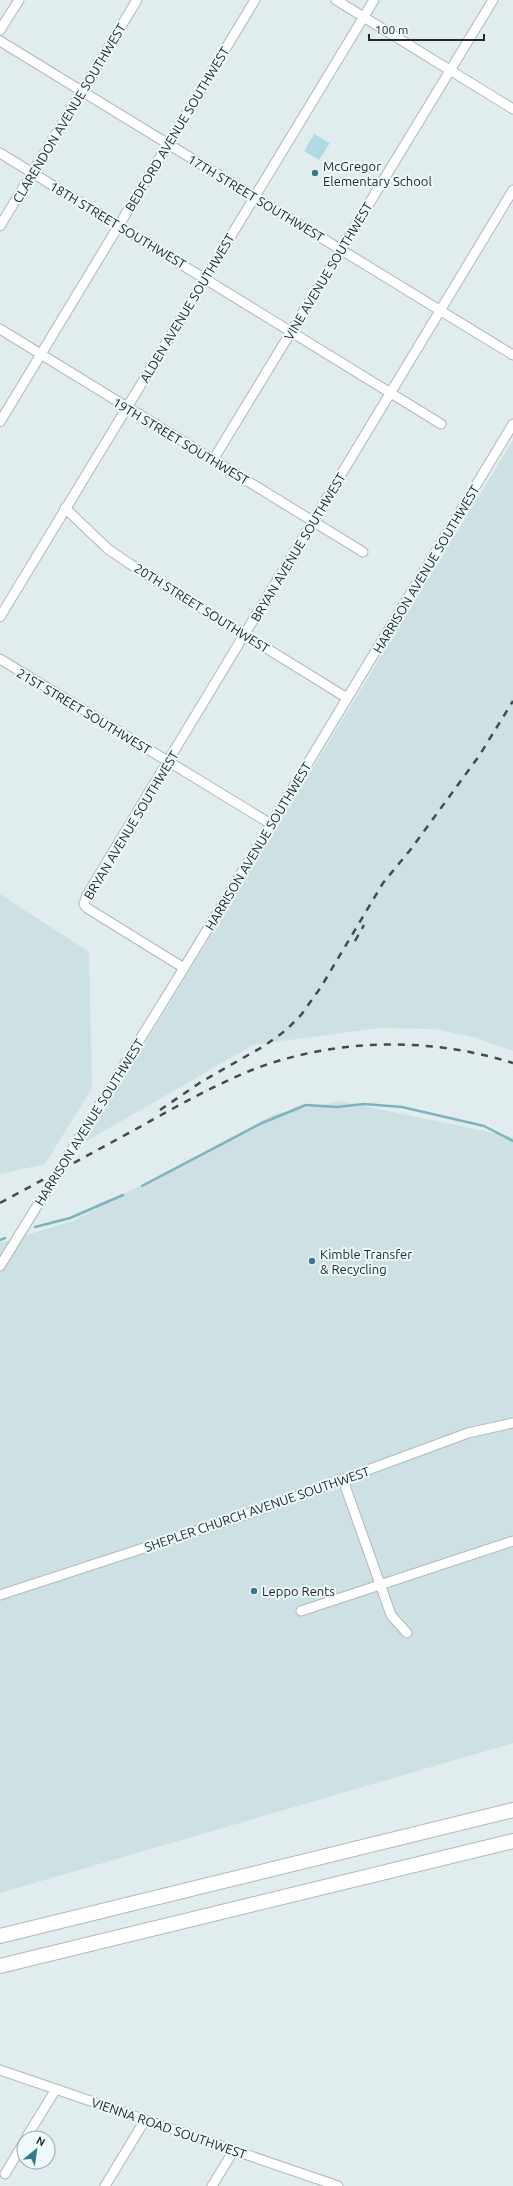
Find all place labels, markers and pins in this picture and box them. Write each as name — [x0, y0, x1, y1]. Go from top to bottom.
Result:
place label: McGregor Elementary School — [323, 159, 432, 188]
marker: McGregor Elementary School — [310, 168, 320, 178]
place label: Kimble Transfer & Recycling — [320, 1247, 412, 1276]
marker: Kimble Transfer & Recycling — [307, 1256, 317, 1266]
place label: Leppo Rents — [262, 1584, 335, 1598]
marker: Leppo Rents — [249, 1586, 259, 1596]

